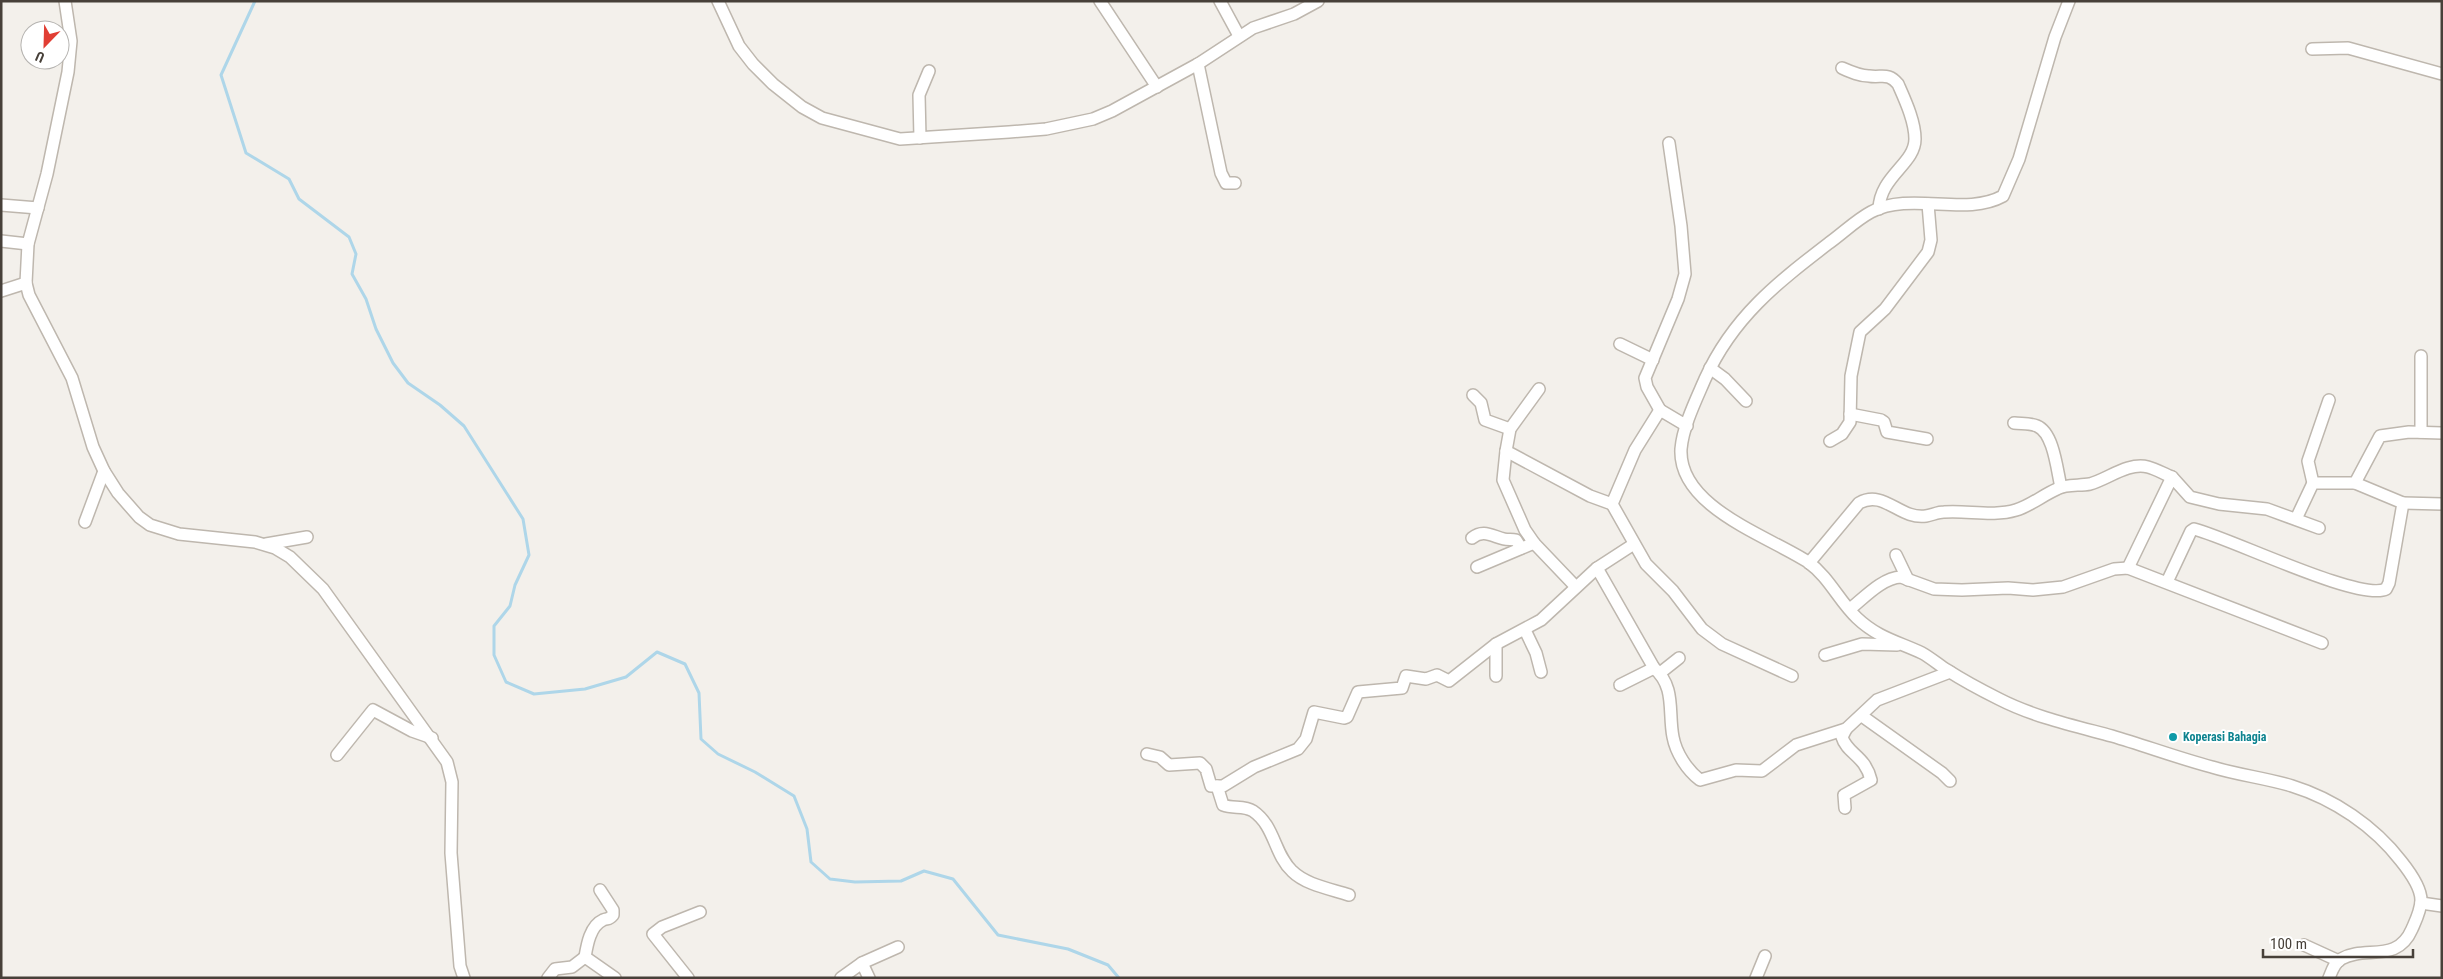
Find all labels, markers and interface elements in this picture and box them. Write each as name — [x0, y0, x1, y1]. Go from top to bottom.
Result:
north arrow — [20, 20, 70, 70]
text: U — [33, 48, 47, 66]
place label: Koperasi Bahagia — [2183, 730, 2267, 744]
marker: Koperasi Bahagia — [2167, 731, 2179, 743]
scale bar — [2263, 926, 2413, 958]
text: 100 m — [2270, 935, 2307, 953]

